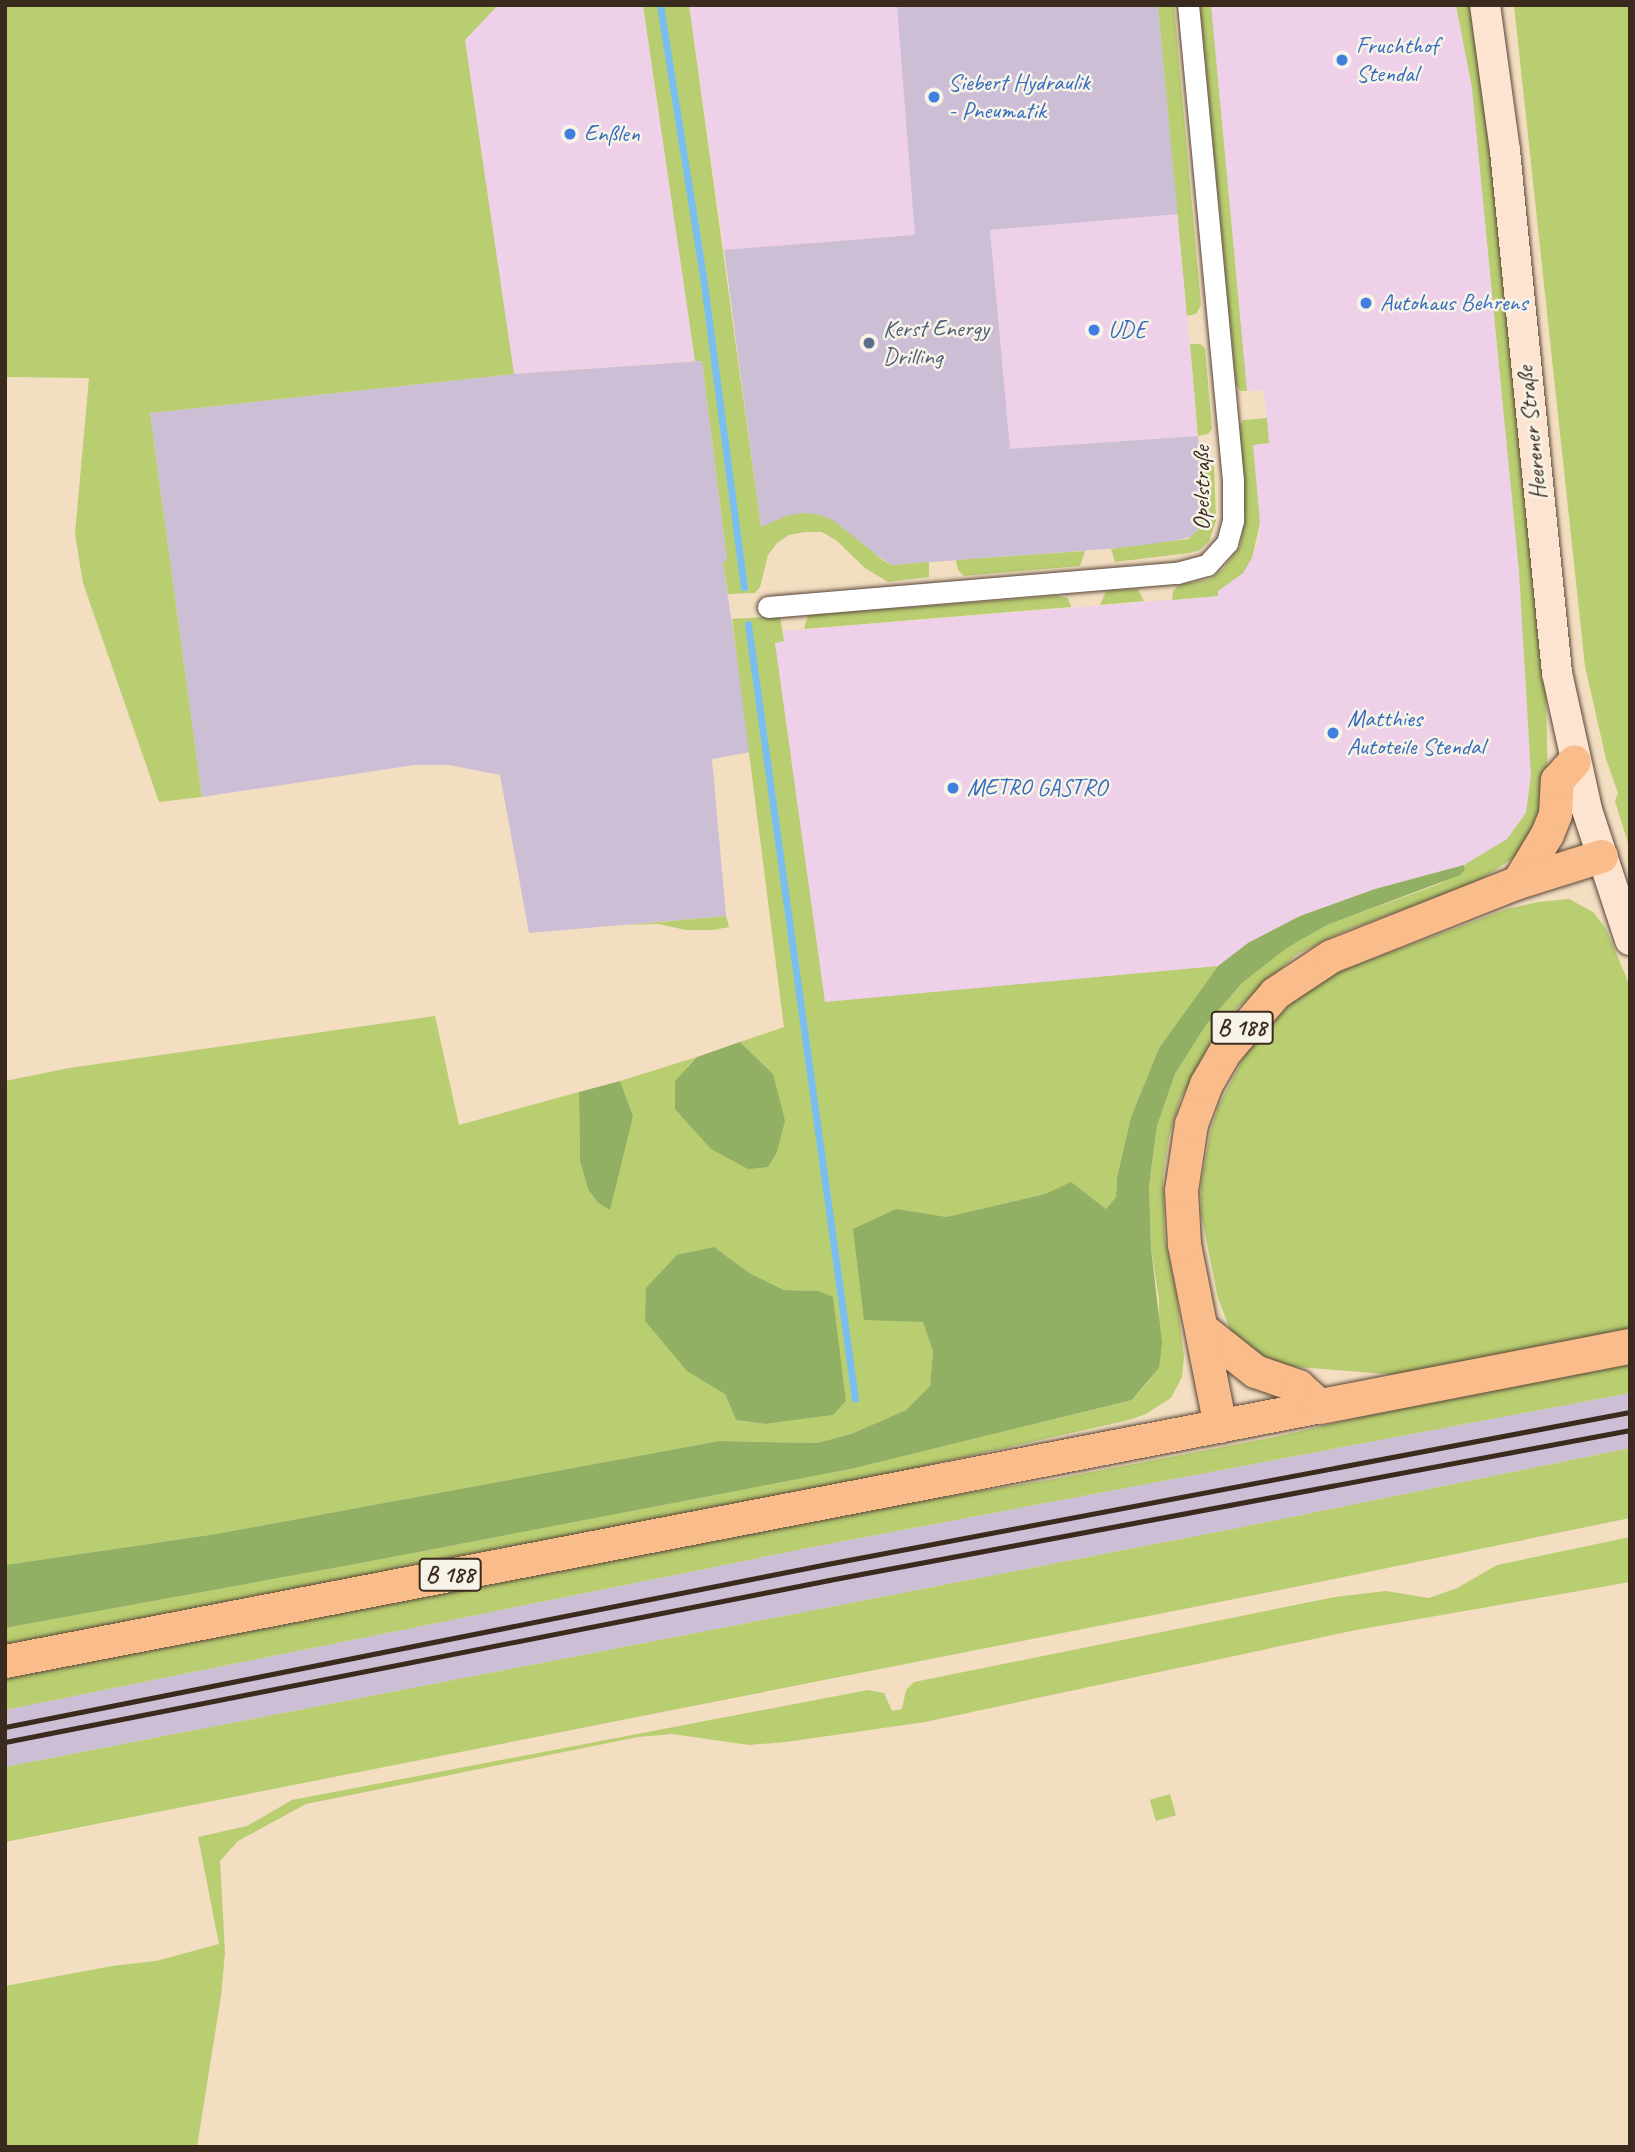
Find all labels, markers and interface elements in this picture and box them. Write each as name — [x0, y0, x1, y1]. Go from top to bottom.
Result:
place label: Fruchthof Stendal — [1356, 32, 1438, 88]
marker: Fruchthof Stendal — [1334, 52, 1350, 68]
place label: Siebert Hydraulik - Pneumatik — [948, 69, 1090, 125]
marker: Siebert Hydraulik - Pneumatik — [926, 89, 942, 105]
place label: Enßlen — [584, 120, 640, 148]
marker: Enßlen — [562, 126, 578, 142]
place label: Autohaus Behrens — [1380, 289, 1528, 317]
marker: Autohaus Behrens — [1358, 295, 1374, 311]
place label: Kerst Energy Drilling — [883, 315, 989, 371]
place label: UDE — [1108, 316, 1146, 344]
marker: UDE — [1086, 322, 1102, 338]
marker: Kerst Energy Drilling — [861, 335, 877, 351]
street label: Heerener Straße — [1511, 364, 1553, 502]
street label: Opelstraße — [1188, 446, 1216, 530]
place label: Matthies Autoteile Stendal — [1347, 705, 1484, 761]
marker: Matthies Autoteile Stendal — [1325, 725, 1341, 741]
place label: METRO GASTRO — [967, 774, 1107, 802]
marker: METRO GASTRO — [945, 780, 961, 796]
road number: B 188 — [1210, 1009, 1274, 1048]
road number: B 188 — [419, 1556, 482, 1594]

